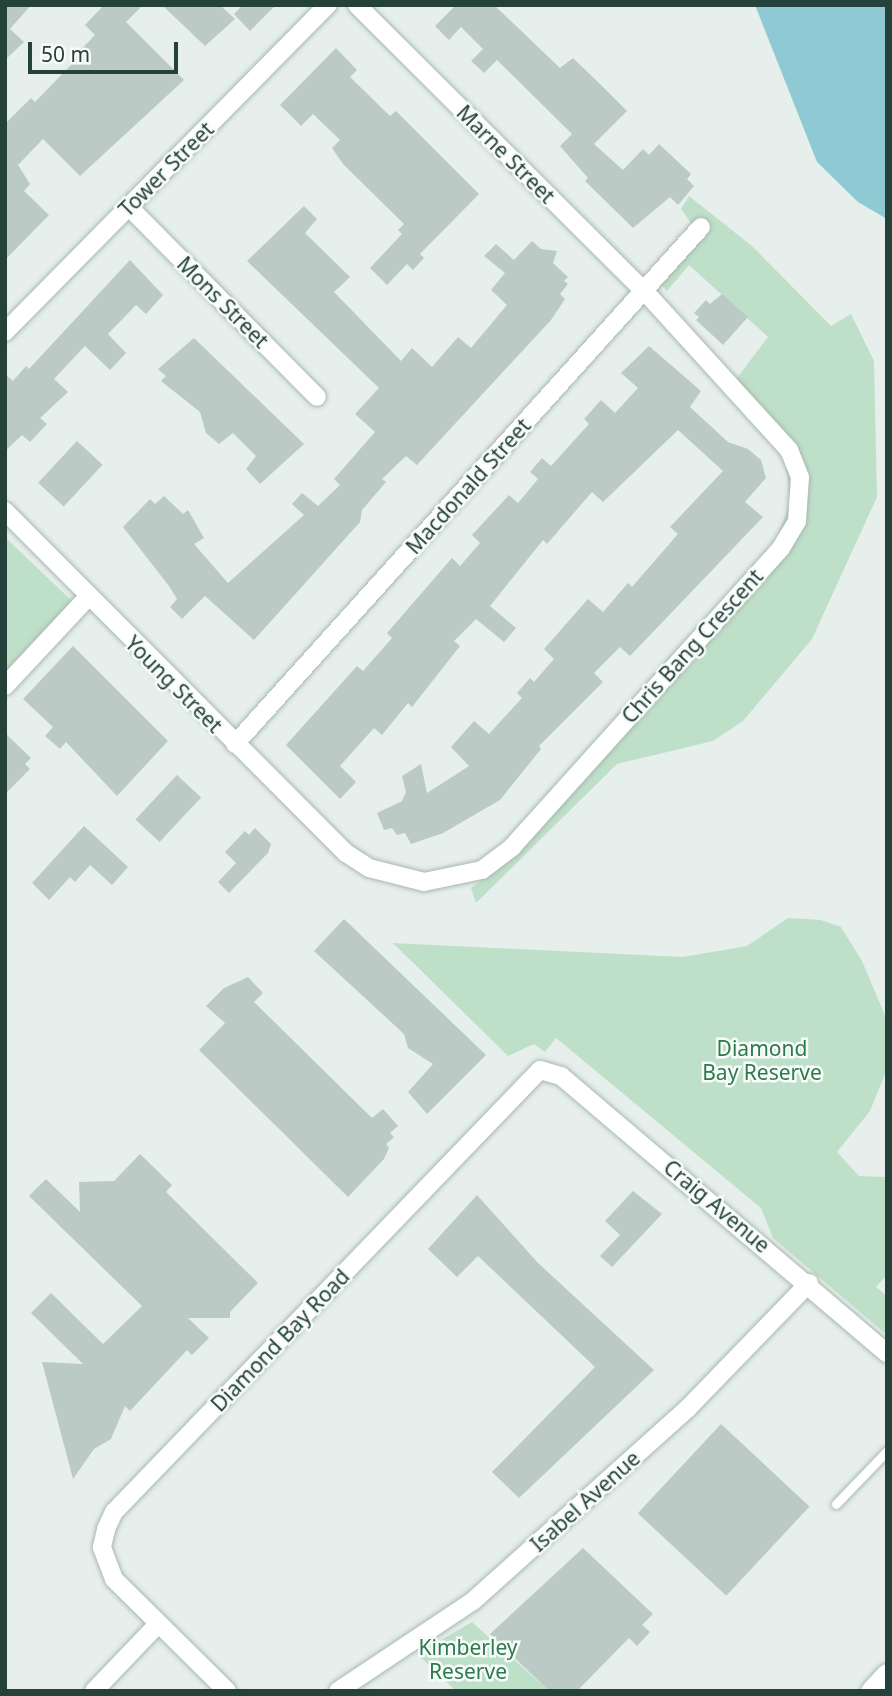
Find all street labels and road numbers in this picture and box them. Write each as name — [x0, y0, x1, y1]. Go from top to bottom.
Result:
street label: Marne Street — [452, 100, 560, 208]
street label: Tower Street — [113, 116, 219, 222]
street label: Mons Street — [172, 251, 274, 353]
street label: Macdonald Street — [401, 413, 535, 559]
street label: Chris Bang Crescent — [616, 564, 768, 728]
street label: Young Street — [120, 630, 228, 738]
street label: Craig Avenue — [659, 1154, 775, 1258]
street label: Diamond Bay Road — [206, 1264, 354, 1416]
street label: Isabel Avenue — [525, 1445, 645, 1557]

